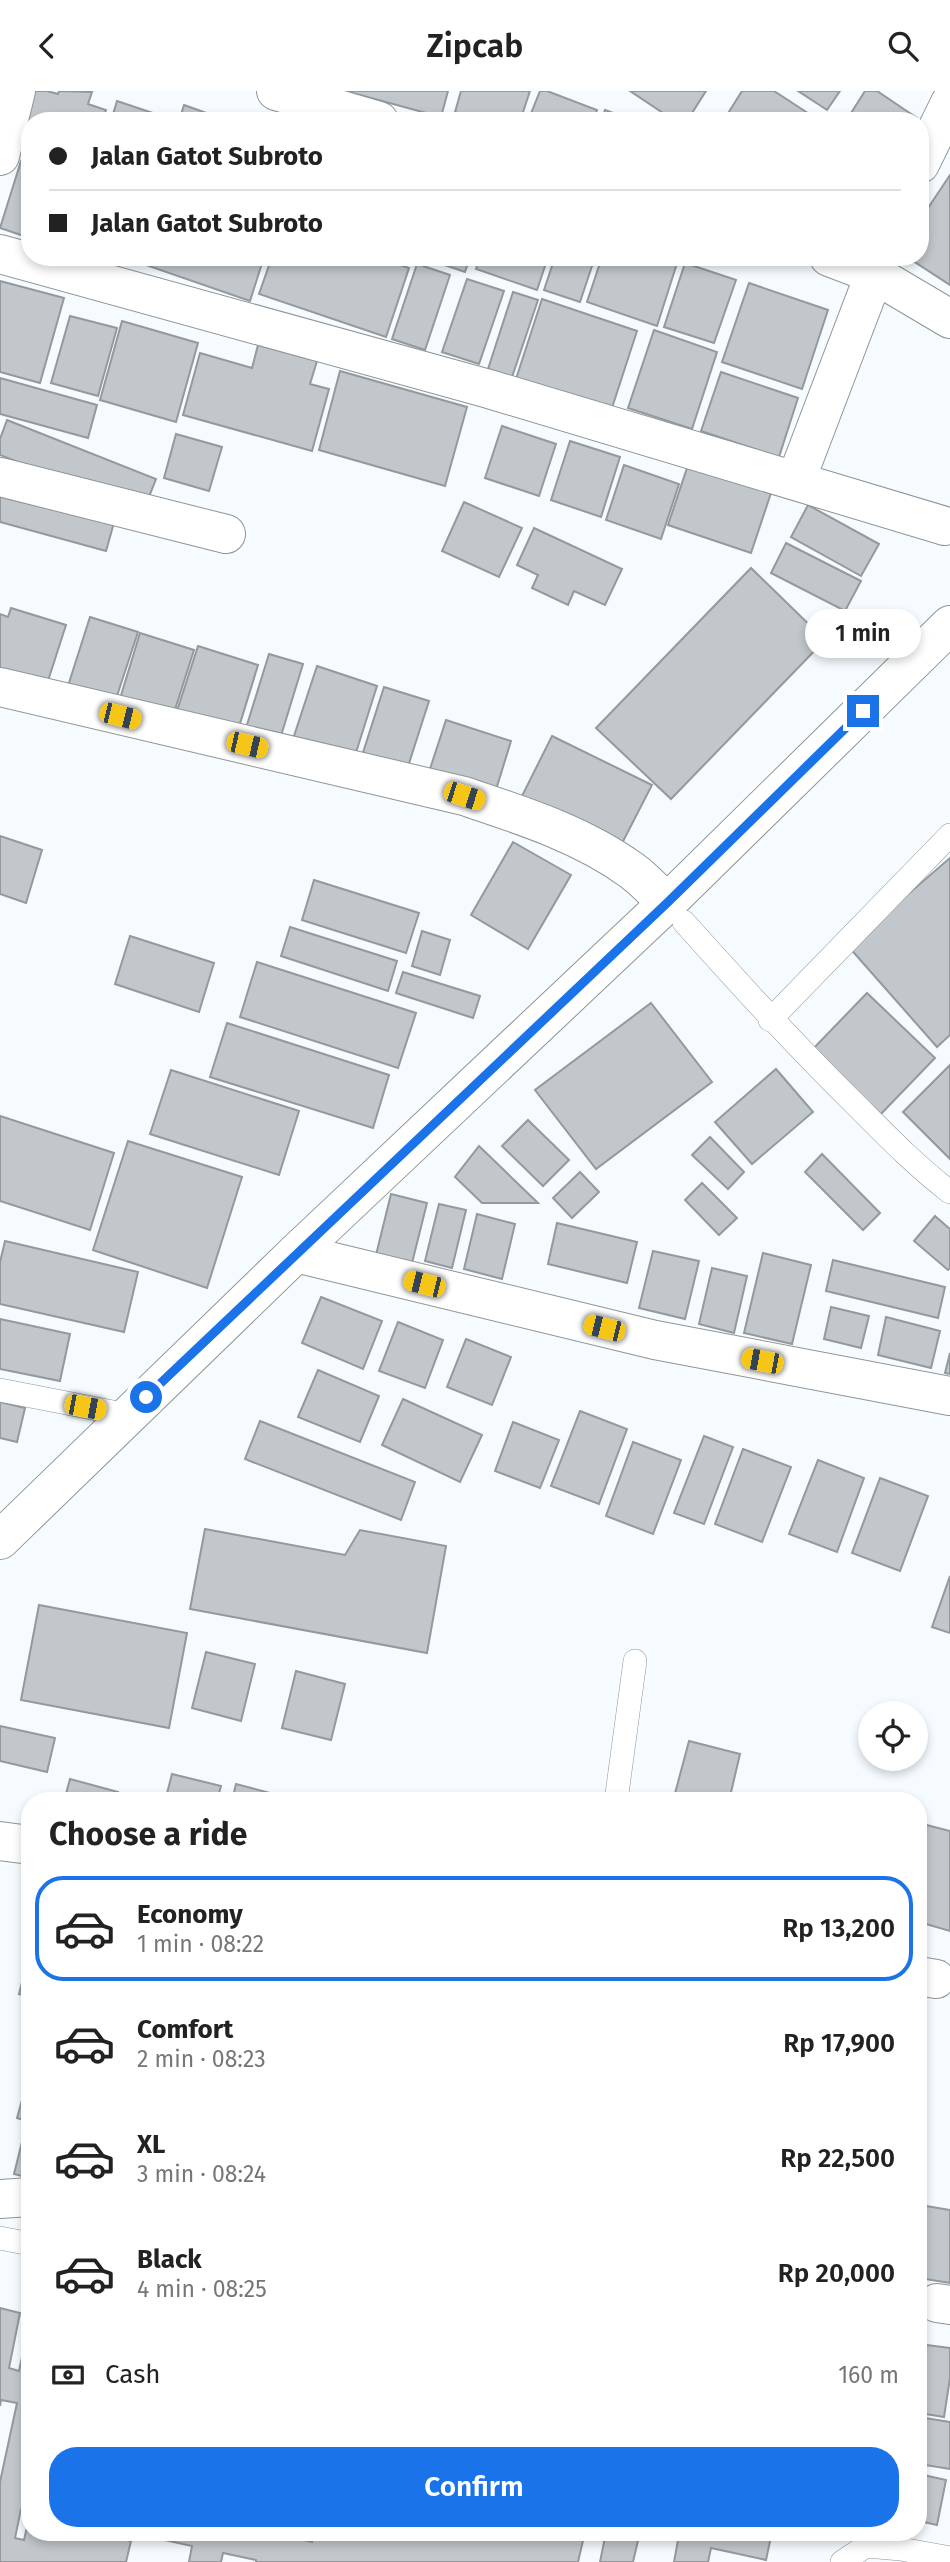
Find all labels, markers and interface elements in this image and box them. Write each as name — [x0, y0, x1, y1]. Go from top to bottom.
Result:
icon: back — [28, 27, 66, 65]
text: Zipcab — [427, 27, 523, 65]
icon: search — [884, 27, 922, 65]
text: Jalan Gatot Subroto — [91, 141, 323, 172]
text: Jalan Gatot Subroto — [91, 208, 323, 239]
callout: 1 min — [805, 609, 921, 659]
text: 1 min — [835, 619, 891, 647]
route end — [847, 695, 879, 727]
car — [98, 701, 143, 731]
car — [225, 730, 270, 760]
car — [441, 780, 488, 812]
car — [402, 1269, 447, 1299]
car — [582, 1313, 627, 1343]
car — [740, 1347, 785, 1375]
route start — [130, 1381, 162, 1413]
car — [63, 1393, 108, 1421]
map controls — [858, 1701, 928, 1771]
button: locate — [858, 1701, 928, 1771]
text: Choose a ride — [49, 1815, 247, 1853]
icon: car — [53, 1897, 116, 1960]
text: Economy — [137, 1899, 243, 1930]
text: Rp 13,200 — [782, 1913, 895, 1944]
text: 1 min · 08:22 — [137, 1930, 264, 1958]
icon: car — [53, 2012, 116, 2075]
text: Comfort — [137, 2014, 233, 2045]
text: Rp 17,900 — [783, 2028, 895, 2059]
text: 2 min · 08:23 — [137, 2045, 266, 2073]
icon: car — [53, 2127, 116, 2190]
text: XL — [137, 2129, 165, 2160]
text: Rp 22,500 — [780, 2143, 895, 2174]
text: 3 min · 08:24 — [137, 2160, 266, 2188]
icon: car — [53, 2242, 116, 2305]
text: Black — [137, 2244, 202, 2275]
text: Rp 20,000 — [778, 2258, 895, 2289]
text: 4 min · 08:25 — [137, 2275, 267, 2303]
icon: cash — [49, 2356, 87, 2394]
text: Cash — [105, 2359, 161, 2390]
text: 160 m — [838, 2361, 899, 2389]
button: Confirm — [49, 2447, 899, 2527]

